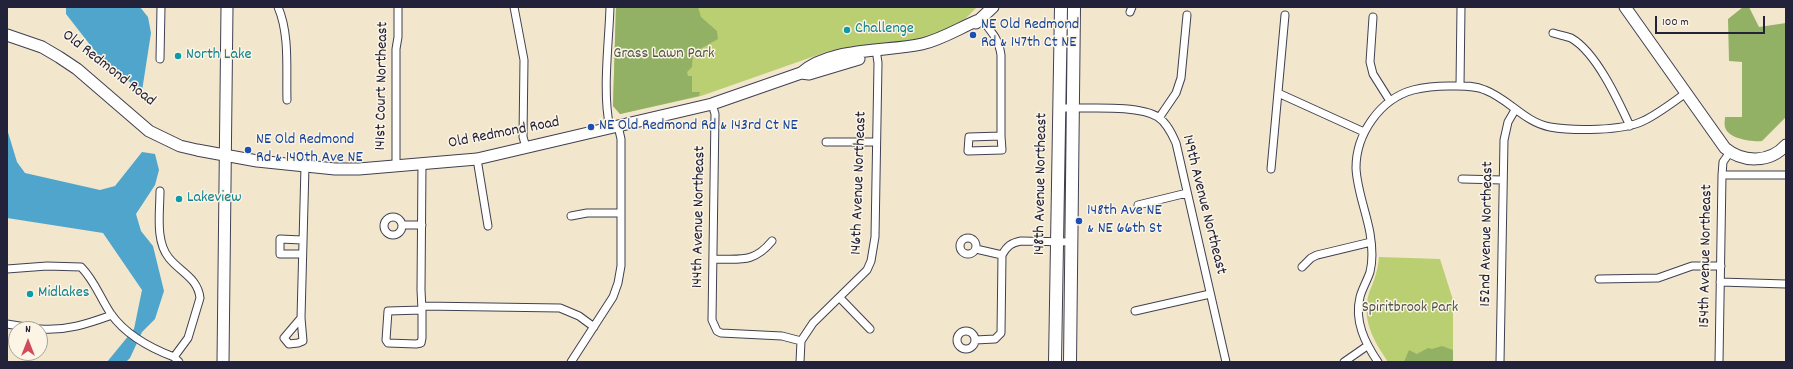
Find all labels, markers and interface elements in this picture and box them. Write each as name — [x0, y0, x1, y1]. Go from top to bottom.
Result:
scale bar — [1657, 8, 1767, 34]
text: 100 m — [1662, 14, 1689, 31]
place label: NE Old Redmond Rd & 147th Ct NE — [981, 16, 1079, 54]
place label: Challenge — [855, 20, 914, 40]
street label: 141st Court Northeast — [372, 21, 394, 151]
marker: Challenge — [842, 25, 852, 35]
street label: Old Redmond Road — [58, 27, 158, 111]
marker: NE Old Redmond Rd & 147th Ct NE — [968, 30, 978, 40]
park label: Grass Lawn Park — [613, 45, 715, 65]
place label: North Lake — [186, 46, 252, 66]
marker: North Lake — [173, 51, 183, 61]
street label: 146th Avenue Northeast — [848, 111, 872, 255]
street label: 148th Avenue Northeast — [1031, 113, 1053, 255]
street label: Old Redmond Road — [447, 114, 561, 154]
place label: NE Old Redmond Rd & 143rd Ct NE — [599, 117, 798, 137]
marker: NE Old Redmond Rd & 143rd Ct NE — [586, 122, 596, 132]
place label: NE Old Redmond Rd & 140th Ave NE — [256, 131, 363, 169]
street label: 149th Avenue Northeast — [1176, 133, 1230, 277]
marker: NE Old Redmond Rd & 140th Ave NE — [243, 145, 253, 155]
street label: 144th Avenue Northeast — [689, 146, 711, 288]
street label: 152nd Avenue Northeast — [1477, 161, 1499, 307]
street label: 154th Avenue Northeast — [1696, 184, 1718, 328]
place label: Lakeview — [187, 189, 242, 209]
marker: Lakeview — [174, 194, 184, 204]
place label: 148th Ave NE & NE 66th St — [1087, 202, 1162, 240]
marker: 148th Ave NE & NE 66th St — [1074, 216, 1084, 226]
place label: Midlakes — [38, 284, 89, 304]
marker: Midlakes — [25, 289, 35, 299]
park label: Spiritbrook Park — [1362, 299, 1458, 319]
north arrow — [8, 321, 48, 361]
text: N — [25, 322, 31, 338]

